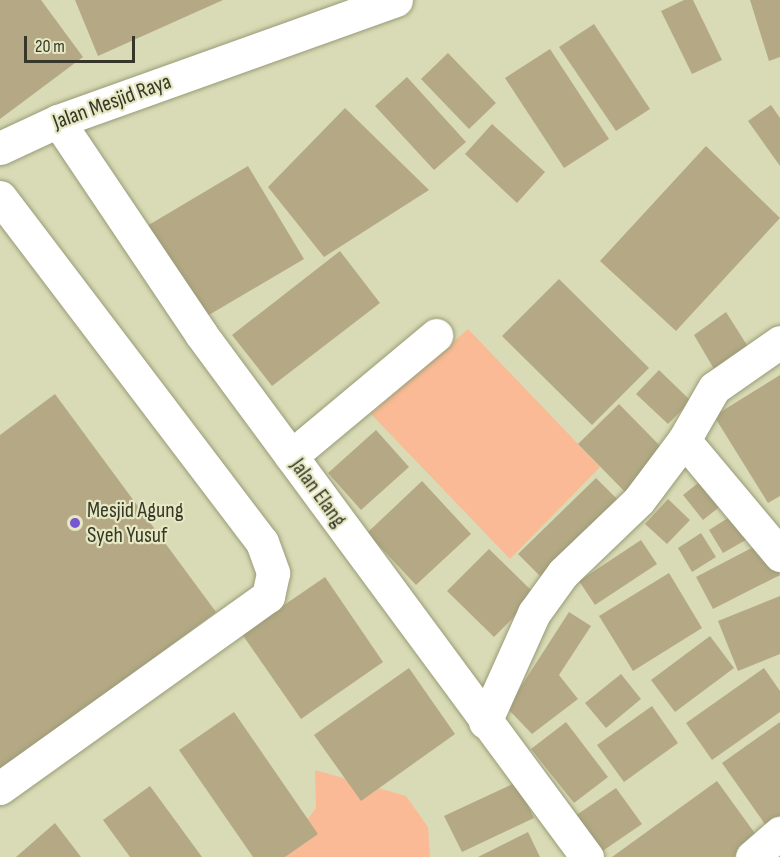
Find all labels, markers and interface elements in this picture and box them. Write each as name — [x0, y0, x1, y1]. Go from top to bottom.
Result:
scale bar — [27, 24, 138, 62]
text: 20 m — [35, 36, 65, 57]
street label: Jalan Mesjid Raya — [49, 68, 175, 136]
street label: Jalan Elang — [284, 454, 352, 532]
place label: Mesjid Agung Syeh Yusuf — [87, 497, 183, 548]
marker: Mesjid Agung Syeh Yusuf — [68, 516, 82, 530]

